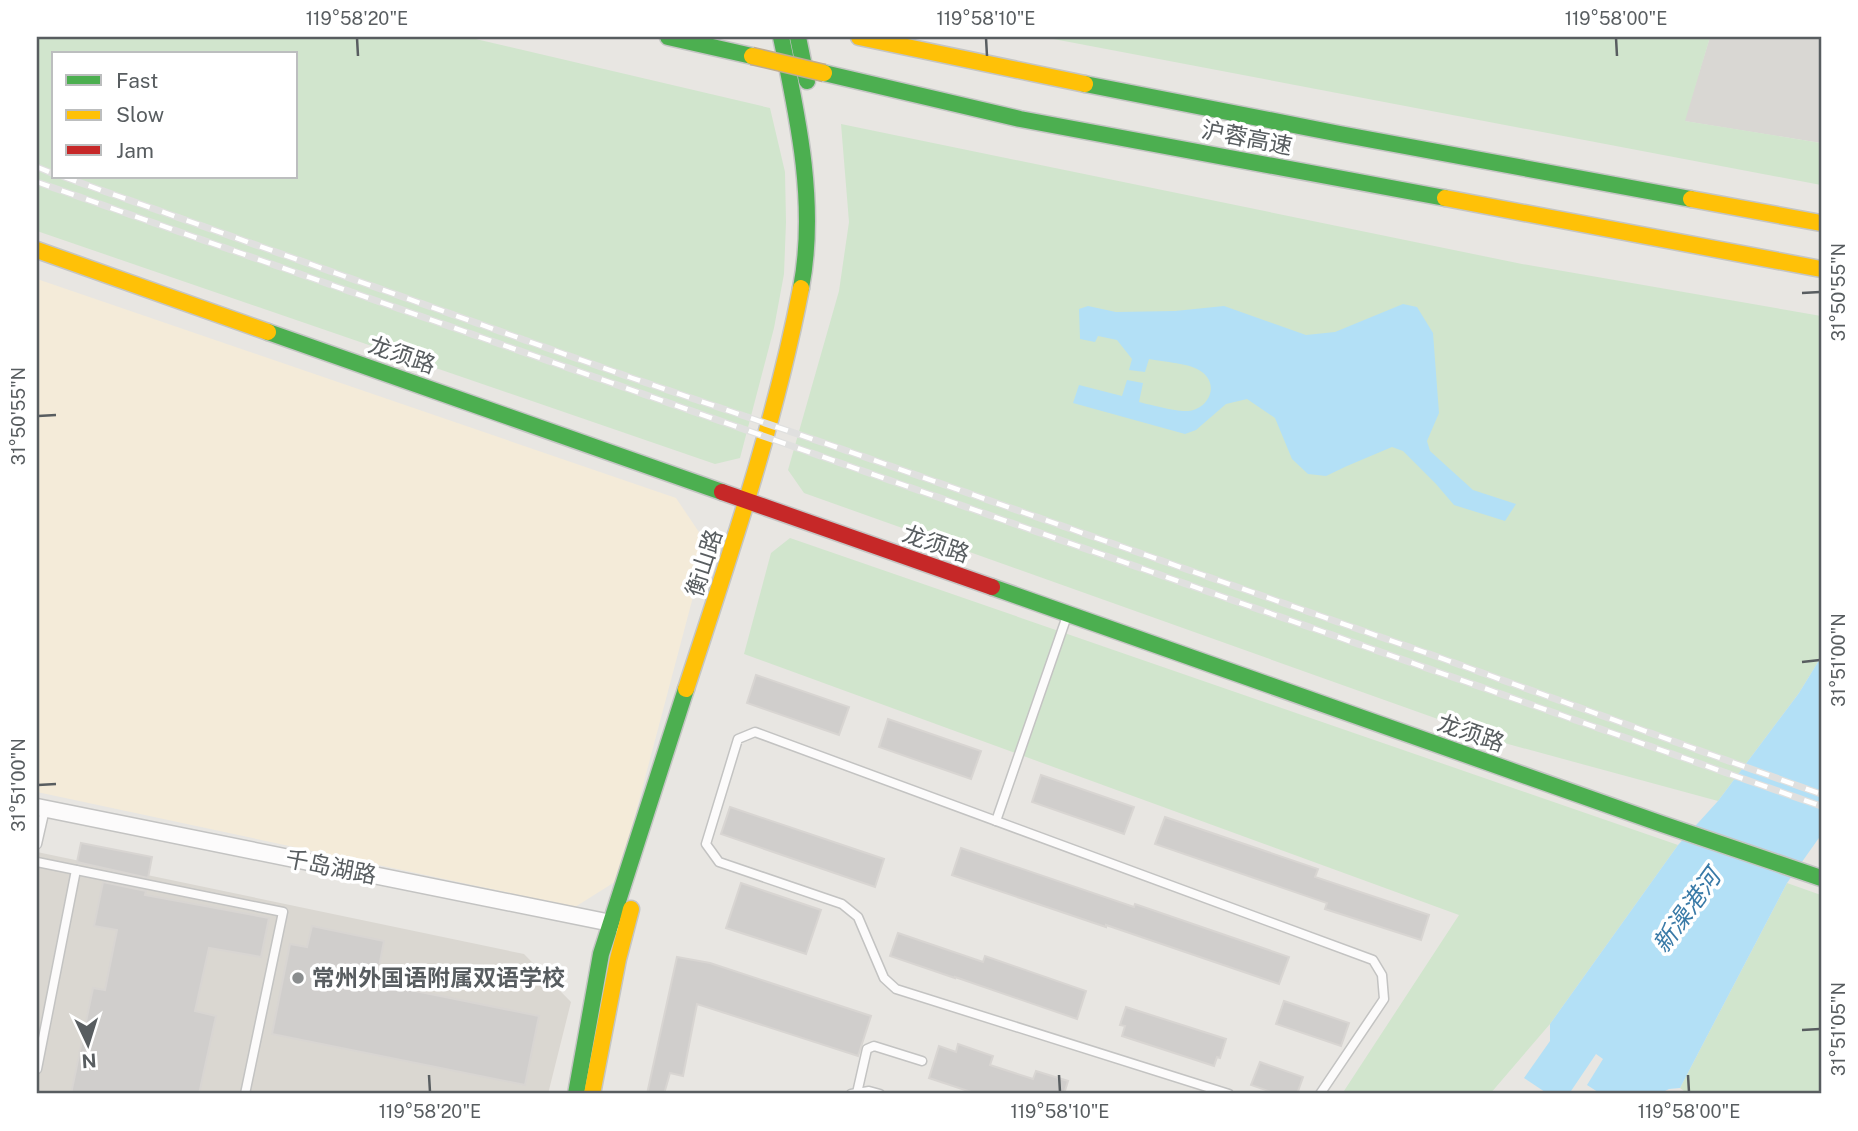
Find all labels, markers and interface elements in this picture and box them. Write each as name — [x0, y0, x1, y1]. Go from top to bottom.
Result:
text: 119°58'20"E — [306, 8, 408, 29]
text: 119°58'10"E — [936, 8, 1036, 29]
text: 119°58'00"E — [1565, 8, 1667, 29]
legend — [52, 52, 298, 178]
text: Fast — [116, 68, 158, 93]
text: Slow — [116, 102, 164, 127]
street label: 沪蓉高速 — [1199, 115, 1295, 160]
text: Jam — [116, 138, 154, 163]
text: 31°50'55"N — [1828, 243, 1849, 341]
street label: 龙须路 — [365, 331, 439, 379]
text: 31°50'55"N — [8, 367, 29, 465]
street label: 龙须路 — [899, 520, 973, 568]
street label: 衡山路 — [680, 526, 727, 600]
text: 31°51'00"N — [1828, 613, 1849, 707]
street label: 龙须路 — [1434, 709, 1508, 757]
text: 31°51'00"N — [8, 738, 29, 832]
street label: 千岛湖路 — [283, 844, 379, 889]
water label: 新澡港河 — [1647, 860, 1728, 957]
place label: 常州外国语附属双语学校 — [312, 964, 565, 991]
marker: 常州外国语附属双语学校 — [290, 970, 306, 986]
text: 31°51'05"N — [1828, 982, 1849, 1076]
north arrow — [52, 1009, 122, 1078]
text: N — [81, 1049, 97, 1072]
text: 119°58'20"E — [379, 1101, 481, 1122]
text: 119°58'10"E — [1010, 1101, 1110, 1122]
text: 119°58'00"E — [1638, 1101, 1740, 1122]

